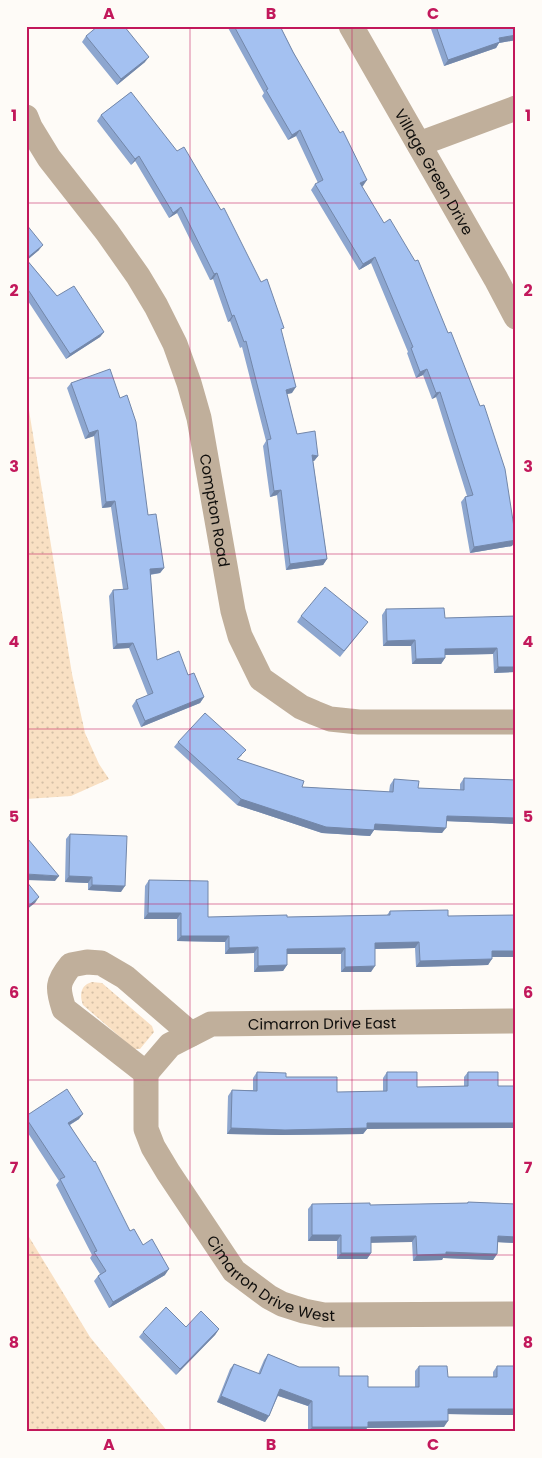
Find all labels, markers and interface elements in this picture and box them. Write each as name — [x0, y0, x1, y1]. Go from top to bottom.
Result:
text: A — [103, 2, 115, 25]
text: B — [266, 2, 276, 25]
text: C — [427, 2, 439, 25]
text: 1 — [11, 104, 17, 127]
text: 1 — [525, 104, 531, 127]
street label: Village Green Drive — [390, 105, 479, 239]
text: 2 — [9, 279, 19, 302]
text: 2 — [523, 279, 533, 302]
street label: Compton Road — [195, 452, 236, 569]
text: 3 — [9, 455, 19, 478]
text: 3 — [523, 455, 533, 478]
text: 4 — [9, 630, 20, 653]
text: 4 — [523, 630, 534, 653]
text: 5 — [9, 805, 19, 828]
text: 5 — [523, 805, 533, 828]
text: 6 — [9, 981, 19, 1004]
text: 6 — [523, 981, 533, 1004]
street label: Cimarron Drive East — [248, 1012, 396, 1034]
text: 7 — [10, 1156, 19, 1179]
text: 7 — [524, 1156, 533, 1179]
street label: Cimarron Drive West — [202, 1231, 335, 1326]
text: 8 — [9, 1331, 19, 1354]
text: 8 — [523, 1331, 533, 1354]
text: A — [103, 1433, 115, 1456]
text: B — [266, 1433, 276, 1456]
text: C — [427, 1433, 439, 1456]

